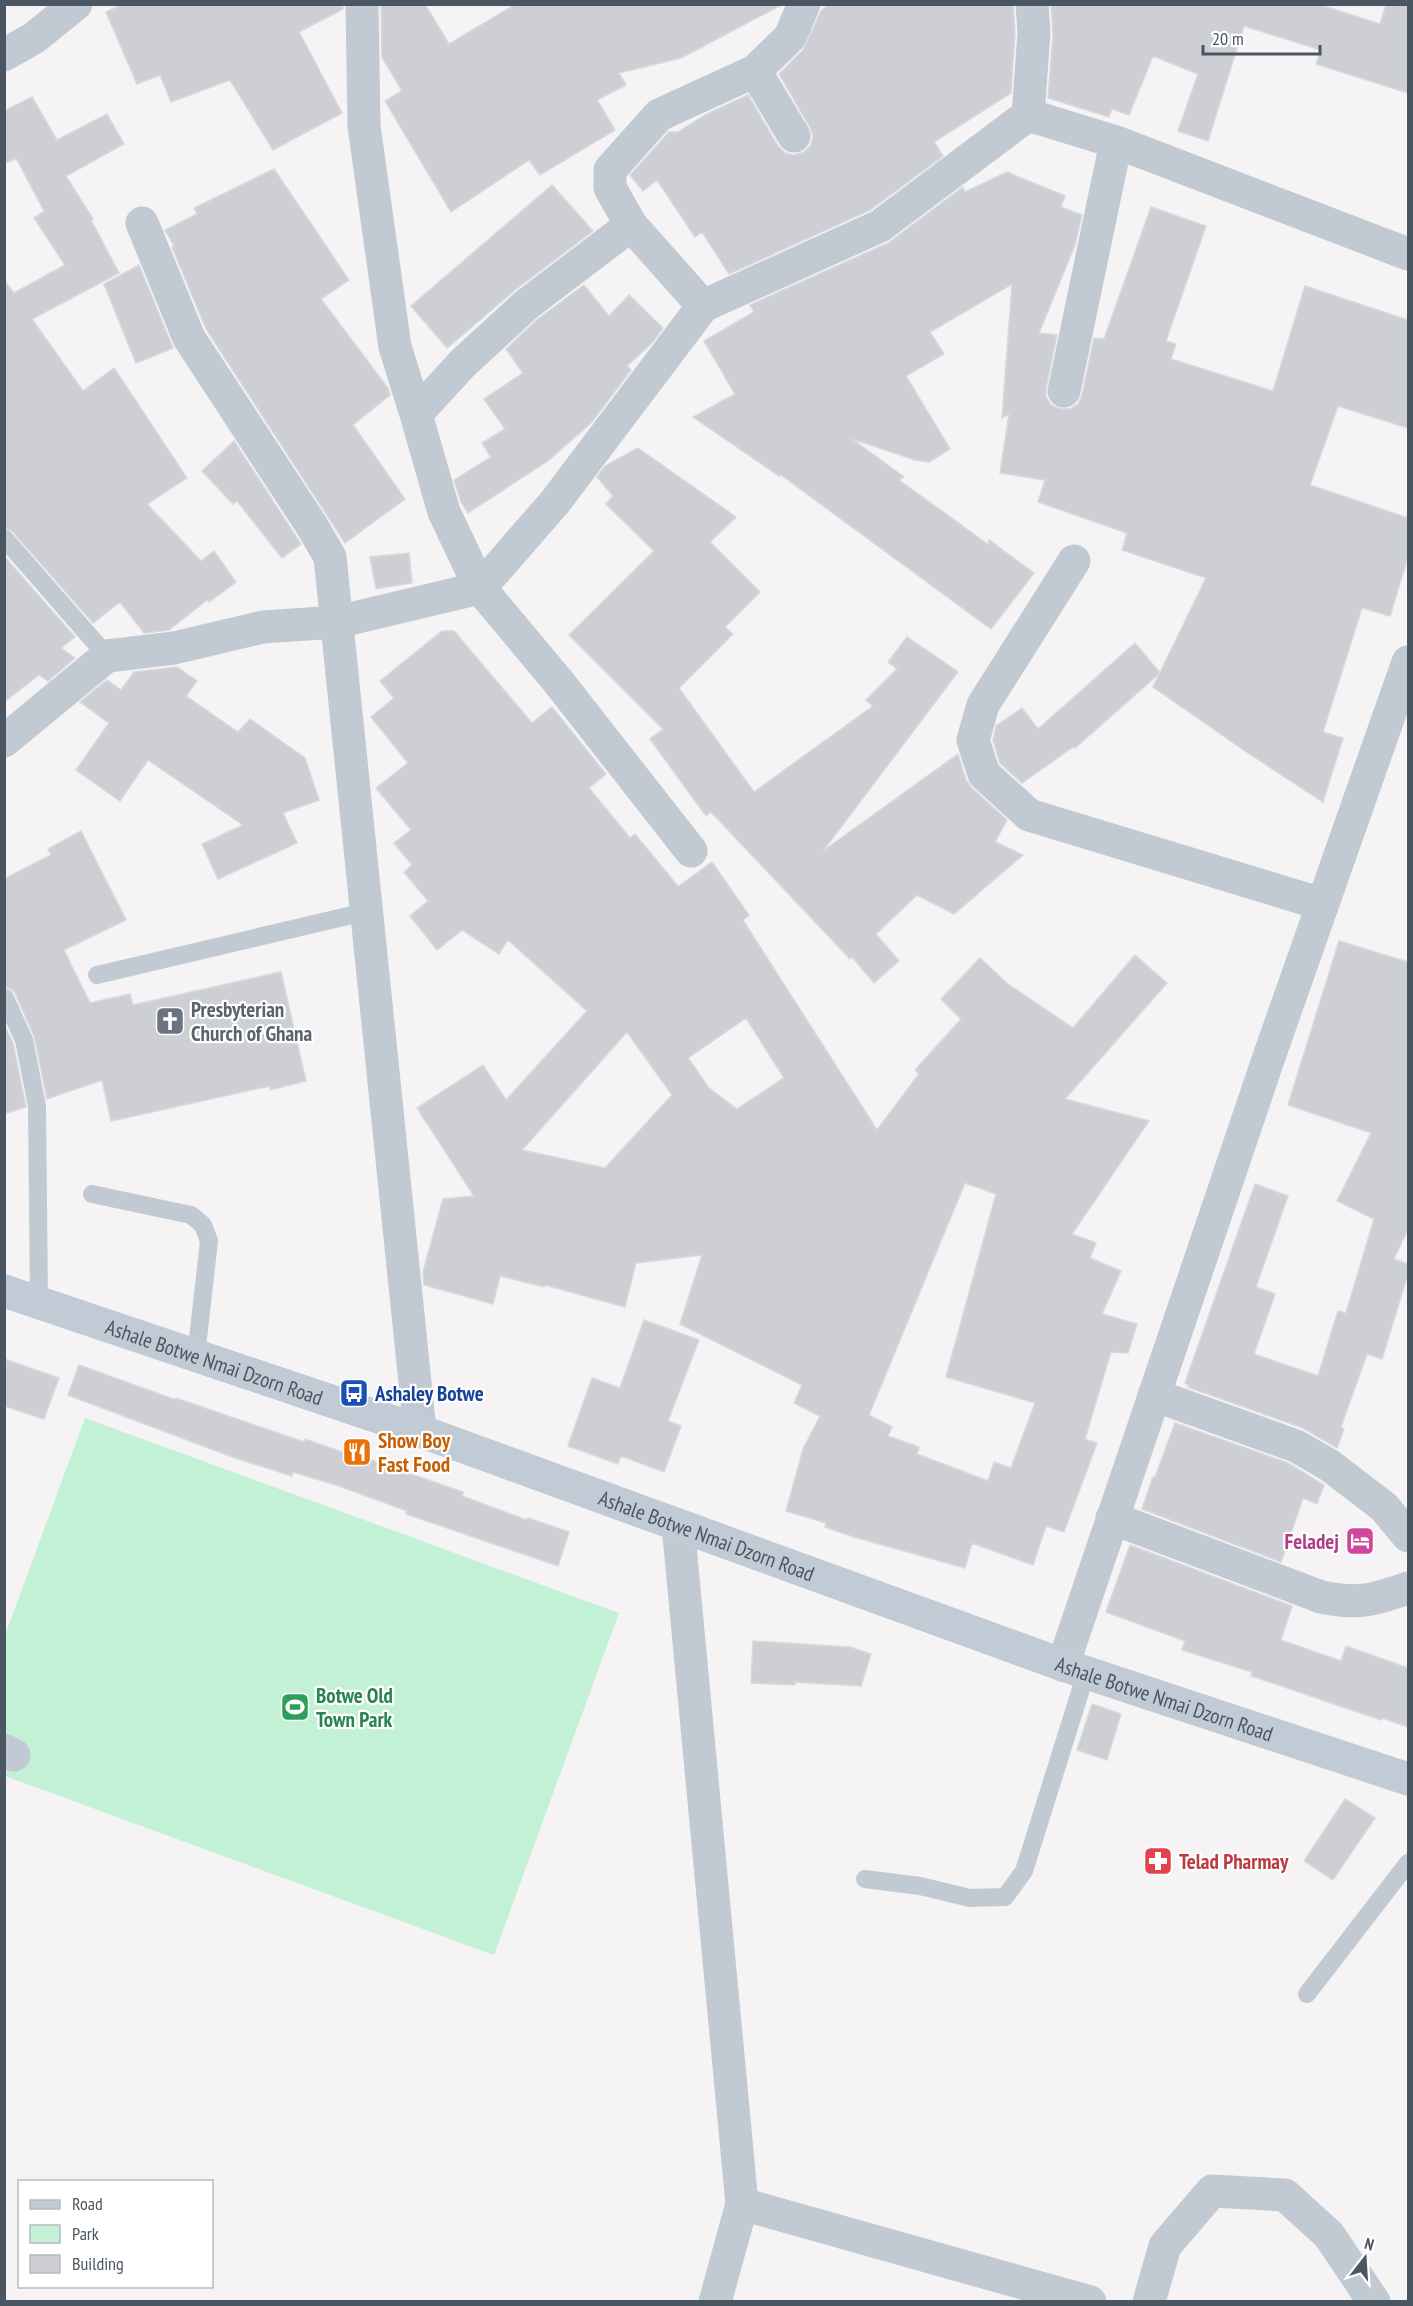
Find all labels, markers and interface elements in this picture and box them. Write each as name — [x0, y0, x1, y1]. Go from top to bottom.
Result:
scale bar — [1203, 18, 1320, 56]
text: 20 m — [1212, 27, 1244, 50]
place label: Presbyterian Church of Ghana — [191, 996, 312, 1047]
church icon: Presbyterian Church of Ghana — [154, 1005, 186, 1037]
street label: Ashale Botwe Nmai Dzorn Road — [102, 1313, 327, 1411]
bus stop icon: Ashaley Botwe — [338, 1377, 370, 1409]
place label: Ashaley Botwe — [374, 1380, 484, 1407]
place label: Show Boy Fast Food — [378, 1427, 451, 1478]
restaurant icon: Show Boy Fast Food — [341, 1436, 373, 1468]
street label: Ashale Botwe Nmai Dzorn Road — [595, 1484, 818, 1587]
hotel icon: Feladej — [1344, 1525, 1376, 1557]
place label: Feladej — [1284, 1528, 1339, 1555]
street label: Ashale Botwe Nmai Dzorn Road — [1052, 1650, 1277, 1747]
place label: Botwe Old Town Park — [316, 1682, 393, 1733]
sports icon: Botwe Old Town Park — [279, 1691, 311, 1723]
pharmacy icon: Telad Pharmay — [1142, 1845, 1174, 1877]
place label: Telad Pharmay — [1179, 1848, 1289, 1875]
legend — [18, 2180, 213, 2288]
text: Road — [72, 2192, 103, 2215]
text: Park — [72, 2222, 99, 2245]
north arrow — [1335, 2228, 1395, 2288]
text: N — [1362, 2233, 1376, 2254]
text: Building — [72, 2252, 124, 2275]

